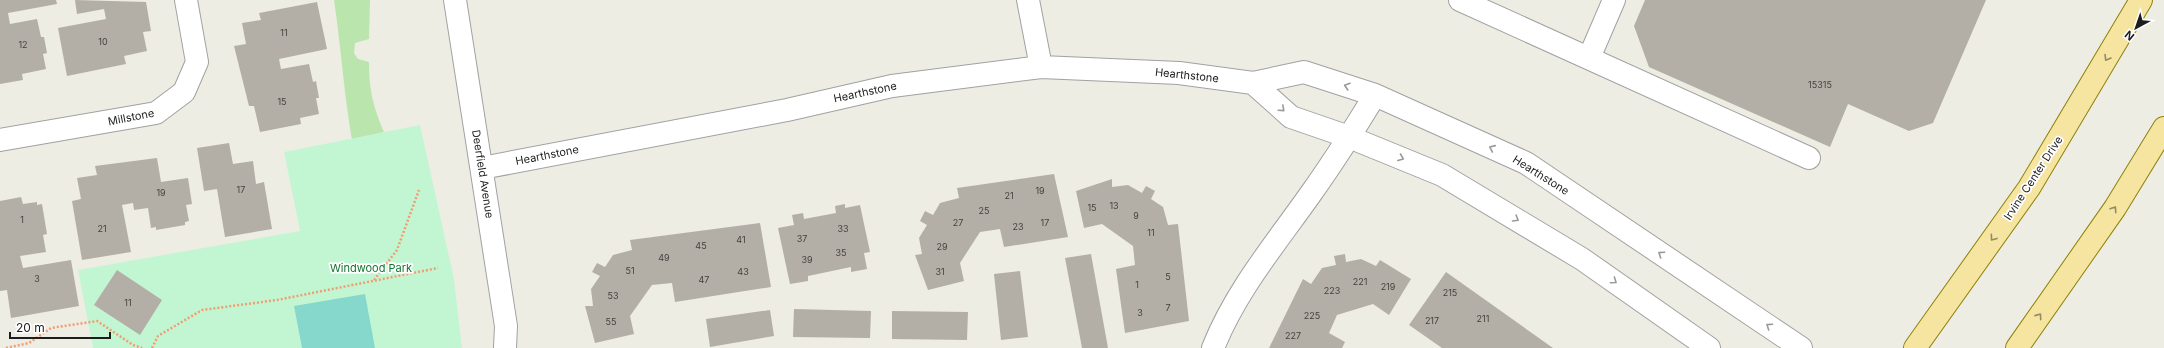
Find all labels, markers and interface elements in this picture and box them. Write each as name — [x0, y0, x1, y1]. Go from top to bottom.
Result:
north arrow — [2116, 8, 2156, 48]
house number: 11 — [280, 27, 288, 38]
text: N — [2122, 28, 2137, 44]
house number: 10 — [98, 36, 108, 47]
house number: 12 — [18, 39, 28, 50]
one-way arrow — [2104, 54, 2111, 61]
street label: Hearthstone — [1154, 65, 1220, 85]
street label: Hearthstone — [832, 78, 898, 106]
house number: 15315 — [1808, 79, 1832, 90]
one-way arrow — [1343, 82, 1350, 91]
house number: 15 — [277, 96, 287, 107]
one-way arrow — [1277, 104, 1285, 111]
street label: Millstone — [107, 106, 155, 128]
street label: Deerfield Avenue — [469, 129, 497, 219]
street label: Irvine Center Drive — [2001, 133, 2065, 223]
street label: Hearthstone — [514, 142, 580, 168]
one-way arrow — [1489, 145, 1496, 153]
street label: Hearthstone — [1510, 152, 1572, 198]
one-way arrow — [1397, 153, 1405, 161]
house number: 17 — [237, 184, 245, 195]
house number: 19 — [1035, 185, 1045, 196]
house number: 19 — [156, 187, 166, 198]
house number: 21 — [1004, 190, 1014, 201]
house number: 13 — [1109, 200, 1119, 211]
house number: 15 — [1087, 202, 1097, 213]
house number: 25 — [979, 205, 989, 216]
one-way arrow — [2109, 206, 2117, 213]
house number: 9 — [1133, 210, 1139, 221]
house number: 1 — [20, 214, 24, 225]
one-way arrow — [1512, 214, 1519, 222]
house number: 27 — [953, 217, 963, 228]
house number: 17 — [1041, 217, 1049, 228]
house number: 23 — [1012, 221, 1024, 232]
house number: 21 — [97, 223, 107, 234]
house number: 33 — [837, 223, 849, 234]
house number: 11 — [1147, 227, 1155, 238]
house number: 37 — [797, 233, 807, 244]
house number: 41 — [736, 234, 746, 245]
one-way arrow — [1991, 234, 1998, 241]
house number: 45 — [695, 240, 707, 251]
house number: 29 — [936, 241, 948, 252]
house number: 35 — [835, 247, 847, 258]
one-way arrow — [1658, 251, 1665, 259]
house number: 49 — [658, 252, 670, 263]
house number: 39 — [801, 254, 813, 265]
park label: Windwood Park — [330, 261, 412, 275]
house number: 51 — [625, 265, 635, 276]
house number: 43 — [737, 266, 749, 277]
house number: 31 — [935, 266, 945, 277]
house number: 5 — [1165, 271, 1171, 282]
house number: 3 — [34, 273, 40, 284]
house number: 47 — [699, 274, 709, 285]
house number: 221 — [1353, 276, 1367, 287]
one-way arrow — [1610, 276, 1617, 284]
house number: 1 — [1135, 279, 1139, 290]
house number: 219 — [1381, 281, 1396, 292]
house number: 223 — [1324, 285, 1341, 296]
house number: 215 — [1443, 287, 1457, 298]
house number: 53 — [607, 290, 619, 301]
house number: 11 — [124, 297, 132, 308]
house number: 7 — [1165, 302, 1171, 313]
house number: 3 — [1137, 307, 1143, 318]
house number: 225 — [1304, 310, 1320, 321]
house number: 211 — [1477, 313, 1489, 324]
one-way arrow — [2034, 313, 2042, 320]
scale bar — [10, 314, 110, 340]
house number: 217 — [1425, 315, 1439, 326]
house number: 55 — [606, 316, 616, 327]
text: 20 m — [16, 320, 45, 335]
one-way arrow — [1766, 323, 1773, 331]
house number: 227 — [1285, 330, 1301, 341]

